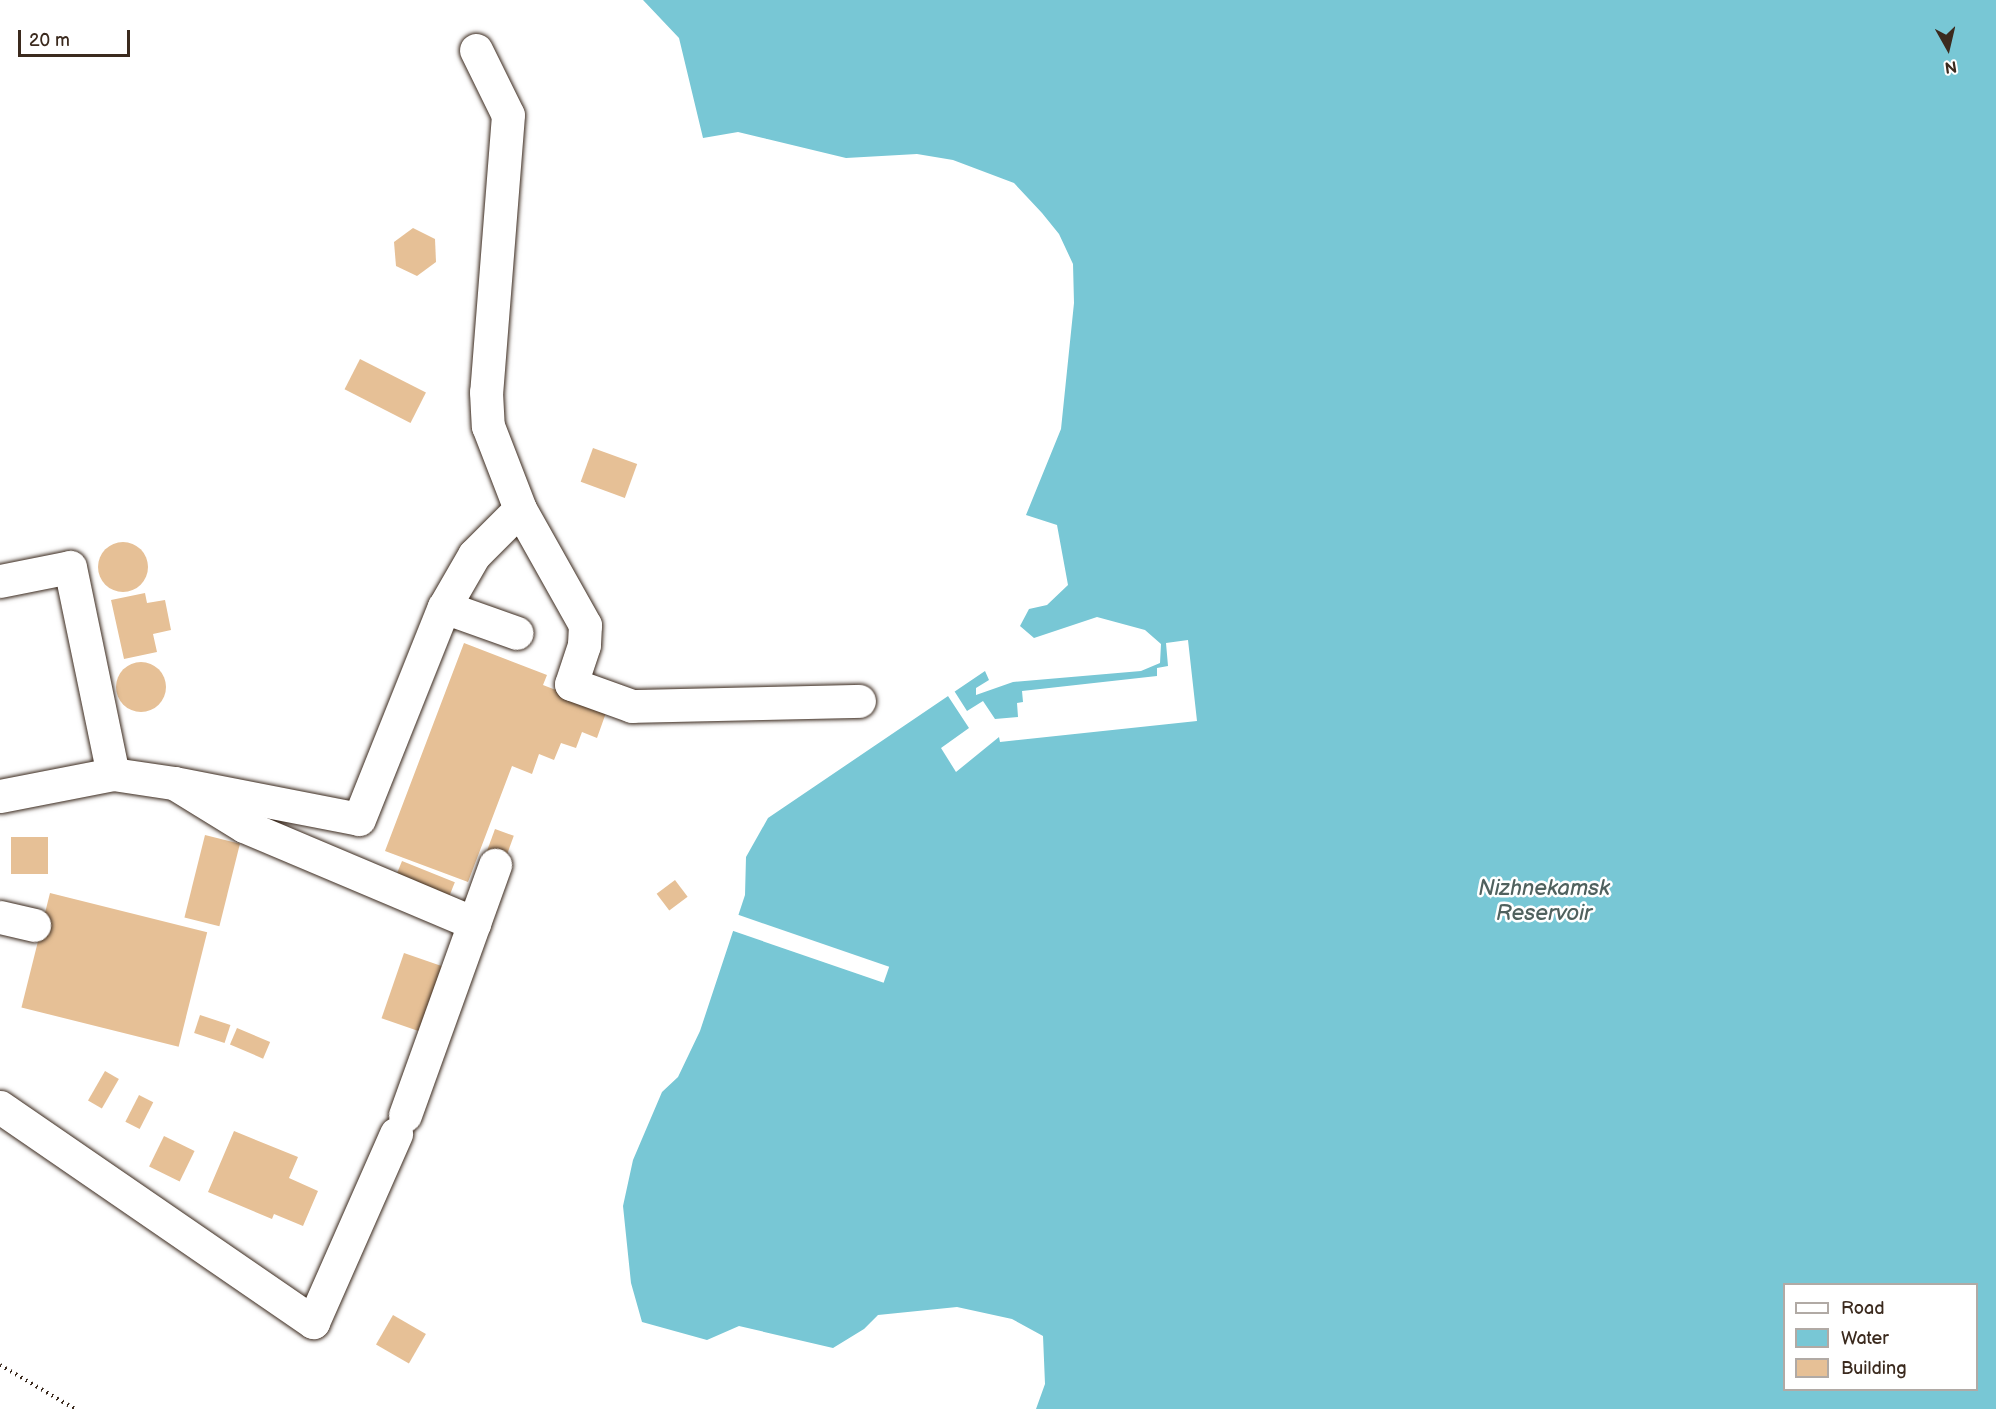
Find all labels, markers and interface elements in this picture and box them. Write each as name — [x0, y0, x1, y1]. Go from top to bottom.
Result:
scale bar — [21, 18, 134, 56]
north arrow — [1918, 18, 1978, 78]
text: 20 m — [29, 30, 70, 51]
text: N — [1943, 56, 1958, 77]
water label: Nizhnekamsk Reservoir — [1478, 875, 1610, 926]
legend — [1783, 1283, 1978, 1391]
text: Road — [1841, 1298, 1885, 1319]
text: Water — [1841, 1328, 1889, 1349]
text: Building — [1841, 1358, 1907, 1379]

